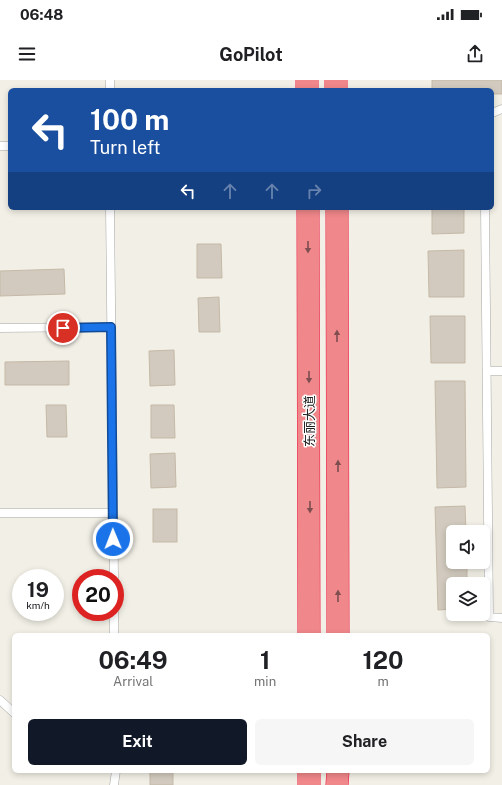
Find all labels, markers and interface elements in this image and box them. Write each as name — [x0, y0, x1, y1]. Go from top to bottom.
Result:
text: 06:48 — [20, 6, 63, 23]
icon: menu — [16, 43, 38, 65]
icon: share — [464, 43, 486, 65]
text: GoPilot — [219, 44, 283, 65]
text: 100 m — [90, 103, 169, 136]
icon: left — [24, 104, 76, 156]
text: Turn left — [90, 137, 160, 158]
icon: left — [177, 180, 199, 202]
icon: ahead — [219, 180, 241, 202]
icon: ahead — [261, 180, 283, 202]
icon: right — [303, 180, 325, 202]
one-way arrow — [305, 241, 311, 254]
pin — [46, 311, 80, 345]
icon: arrive — [52, 317, 74, 339]
one-way arrow — [334, 329, 340, 342]
one-way arrow — [306, 371, 312, 384]
street label: 东丽大道 — [302, 395, 317, 447]
one-way arrow — [335, 459, 341, 472]
one-way arrow — [307, 501, 313, 514]
position arrow — [92, 518, 134, 560]
map controls — [446, 525, 490, 621]
button: sound — [446, 525, 490, 569]
speed limit sign: 20 — [72, 569, 124, 621]
button: layers — [446, 577, 490, 621]
text: 19 — [27, 578, 49, 602]
one-way arrow — [335, 589, 341, 602]
text: km/h — [26, 599, 50, 611]
text: 06:49 — [98, 646, 168, 674]
text: 1 — [260, 646, 270, 674]
text: 120 — [363, 646, 404, 674]
text: Arrival — [113, 674, 153, 689]
text: min — [254, 674, 276, 689]
text: m — [377, 674, 389, 689]
button: Exit — [28, 719, 247, 765]
button: Share — [255, 719, 474, 765]

